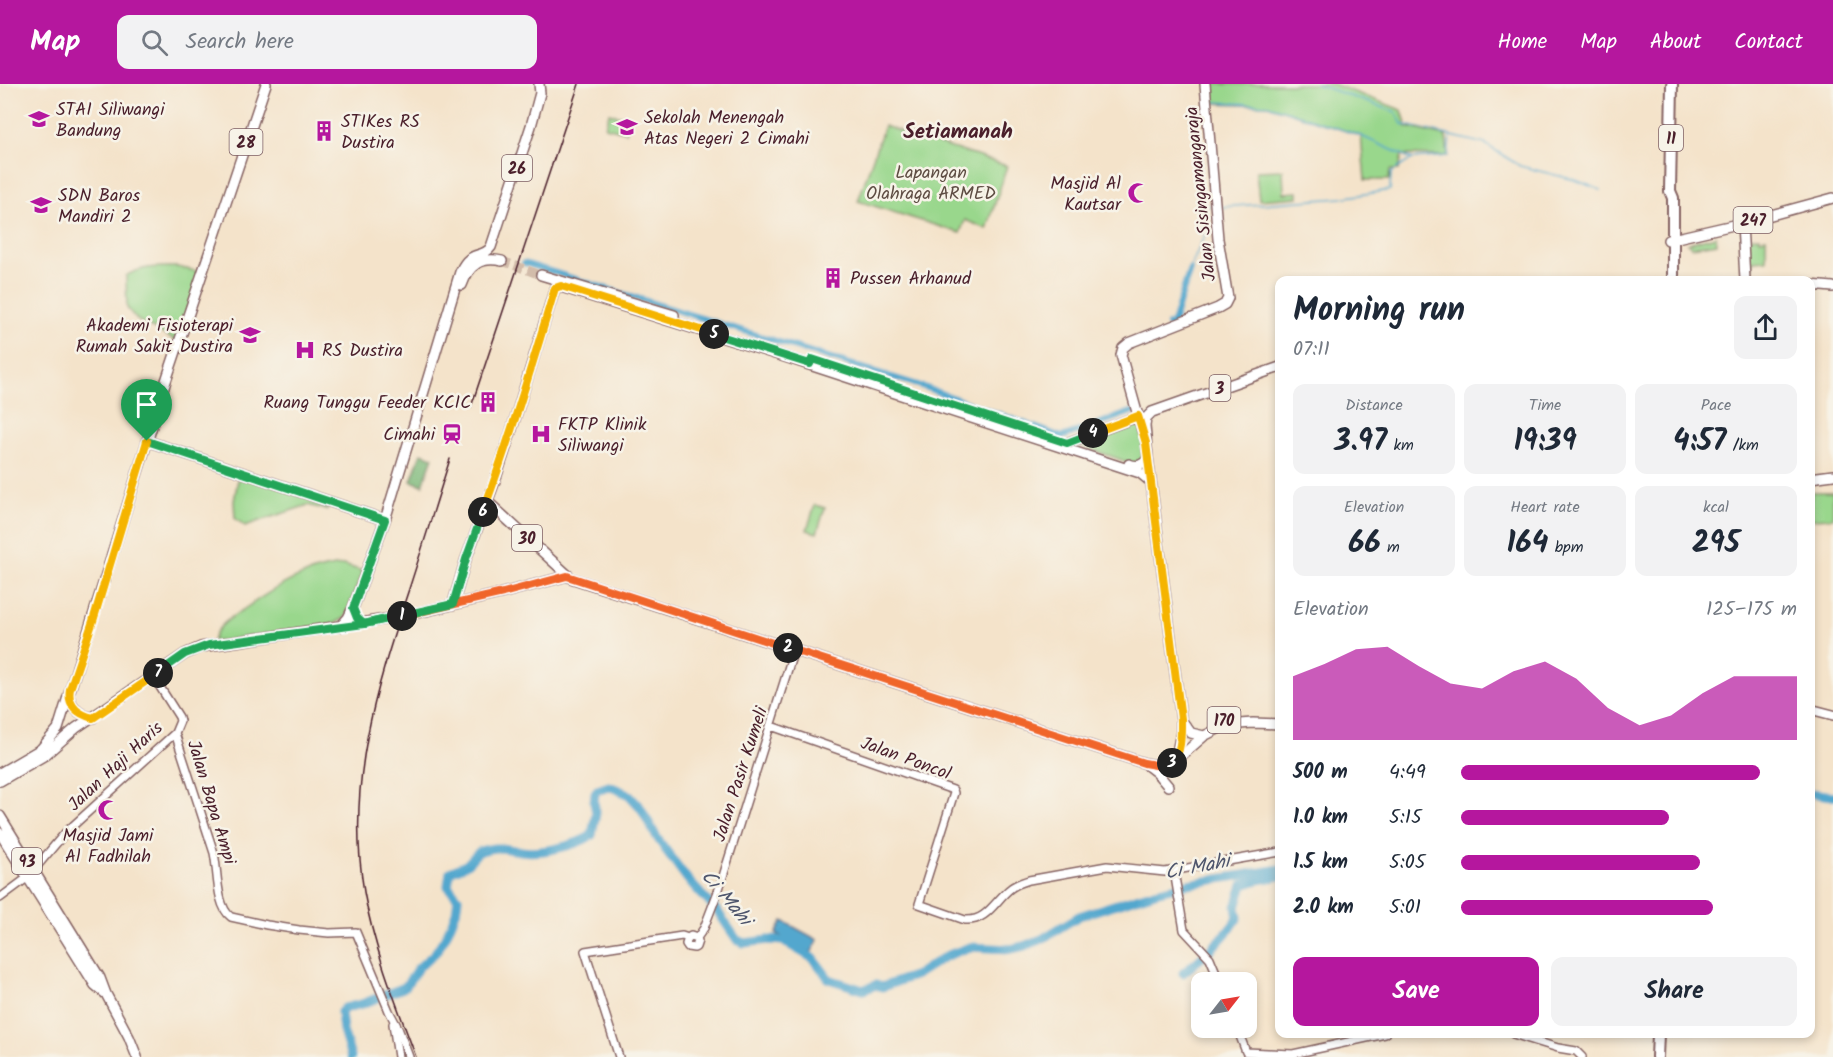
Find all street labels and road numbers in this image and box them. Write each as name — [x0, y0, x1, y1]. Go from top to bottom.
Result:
street label: Jalan Sisingamangaraja — [1178, 105, 1225, 283]
road number: 11 — [1659, 125, 1683, 151]
road number: 28 — [230, 129, 262, 155]
road number: 26 — [502, 155, 532, 181]
road number: 247 — [1734, 207, 1772, 233]
road number: 3 — [1210, 375, 1230, 401]
road number: 30 — [512, 525, 542, 551]
street label: Jalan Pasir Kumeli — [706, 703, 777, 846]
road number: 170 — [1208, 707, 1240, 733]
street label: Jalan Haji Haris — [62, 715, 171, 819]
street label: Jalan Poncol — [856, 730, 955, 789]
street label: Jalan Bapa Ampi — [178, 737, 243, 869]
road number: 93 — [12, 848, 42, 874]

